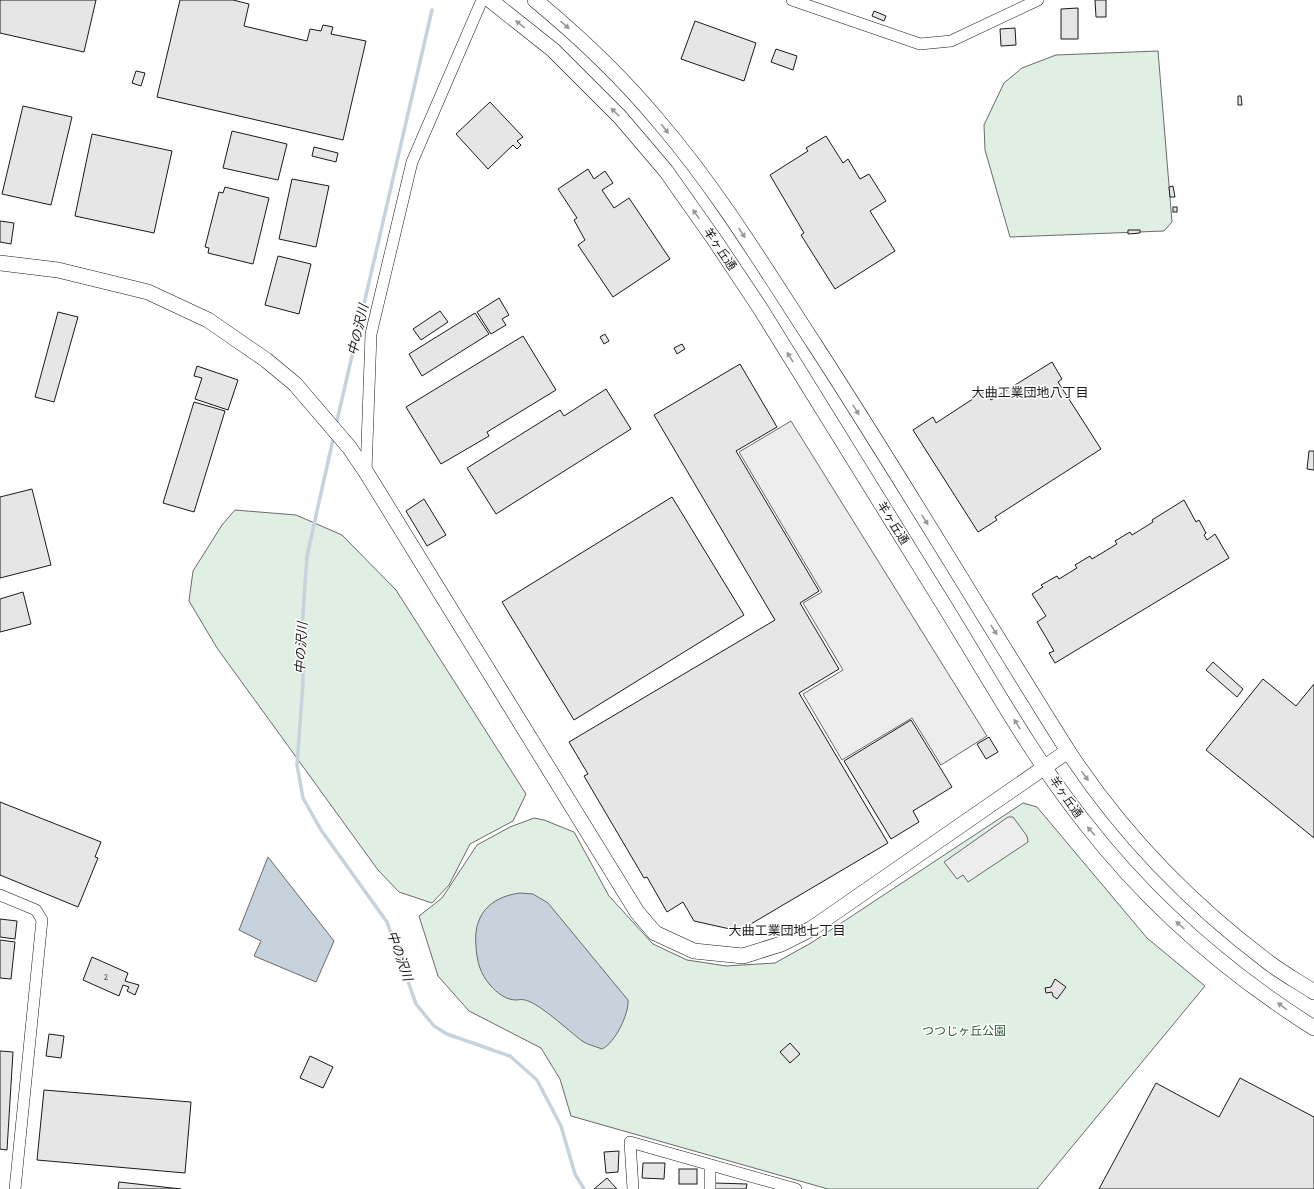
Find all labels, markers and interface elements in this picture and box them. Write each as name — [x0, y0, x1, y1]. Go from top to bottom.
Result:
one-way arrow — [514, 19, 525, 28]
one-way arrow — [561, 20, 570, 29]
one-way arrow — [610, 107, 620, 117]
one-way arrow — [661, 123, 669, 134]
one-way arrow — [692, 208, 700, 219]
street label: 羊ヶ丘通 — [702, 225, 739, 272]
one-way arrow — [738, 228, 746, 238]
water label: 中の沢川 — [346, 301, 372, 357]
one-way arrow — [786, 352, 794, 362]
district label: 大曲工業団地八丁目 — [971, 386, 1089, 400]
one-way arrow — [852, 405, 860, 415]
street label: 羊ヶ丘通 — [875, 499, 912, 547]
one-way arrow — [921, 515, 929, 525]
water label: 中の沢川 — [293, 620, 310, 674]
one-way arrow — [990, 624, 997, 636]
one-way arrow — [1014, 718, 1021, 730]
one-way arrow — [1081, 770, 1089, 781]
street label: 羊ヶ丘通 — [1047, 773, 1086, 820]
one-way arrow — [1087, 825, 1096, 836]
one-way arrow — [1175, 921, 1185, 930]
district label: 大曲工業団地七丁目 — [728, 924, 846, 938]
water label: 中の沢川 — [384, 929, 415, 985]
house number: 2 — [104, 972, 109, 982]
one-way arrow — [1276, 1002, 1287, 1010]
park label: つつじヶ丘公園 — [922, 1025, 1006, 1037]

